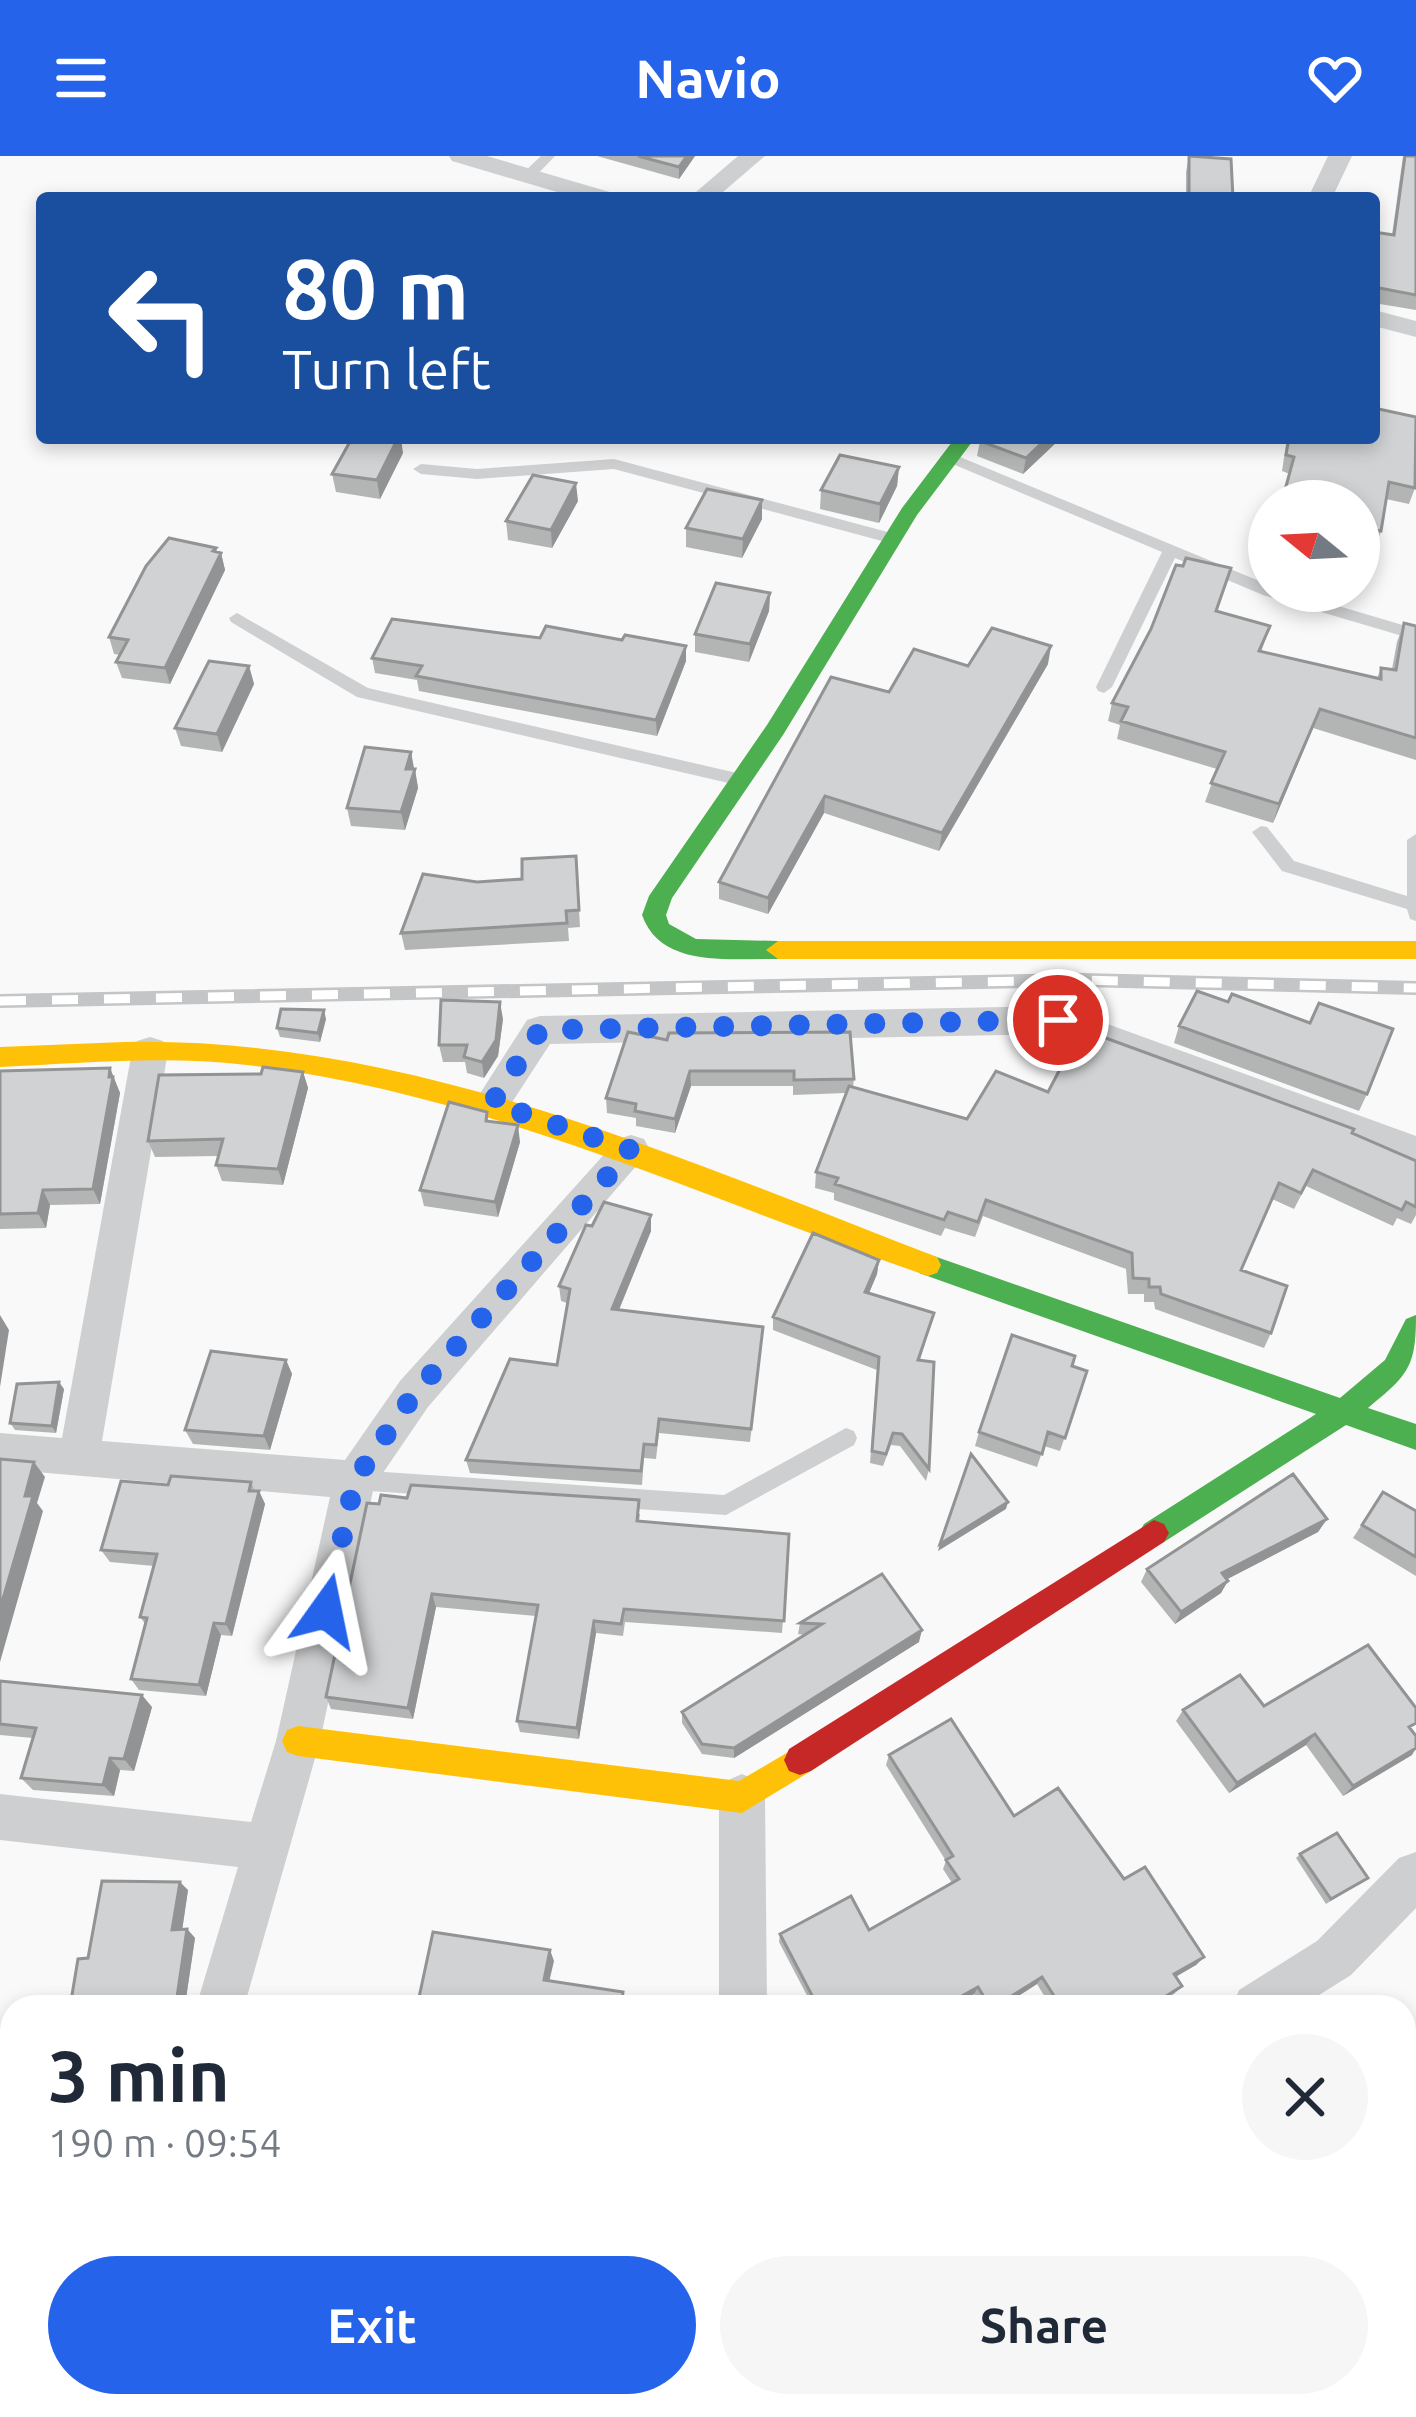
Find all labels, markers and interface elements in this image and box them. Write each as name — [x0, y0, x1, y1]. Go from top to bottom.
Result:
icon: menu — [48, 45, 114, 111]
icon: heart — [1302, 45, 1368, 111]
text: Navio — [635, 48, 781, 108]
icon: left — [84, 240, 240, 396]
text: 80 m — [282, 241, 469, 335]
text: Turn left — [282, 339, 491, 399]
north arrow — [1248, 480, 1380, 612]
map controls — [1248, 480, 1380, 612]
pin — [1007, 969, 1109, 1071]
icon: arrive — [1025, 987, 1091, 1053]
position arrow — [263, 1548, 389, 1674]
button: close — [1242, 2034, 1368, 2160]
text: 3 min — [48, 2035, 230, 2116]
text: 190 m · 09:54 — [48, 2121, 282, 2164]
button: Exit — [48, 2256, 696, 2394]
button: Share — [720, 2256, 1368, 2394]

